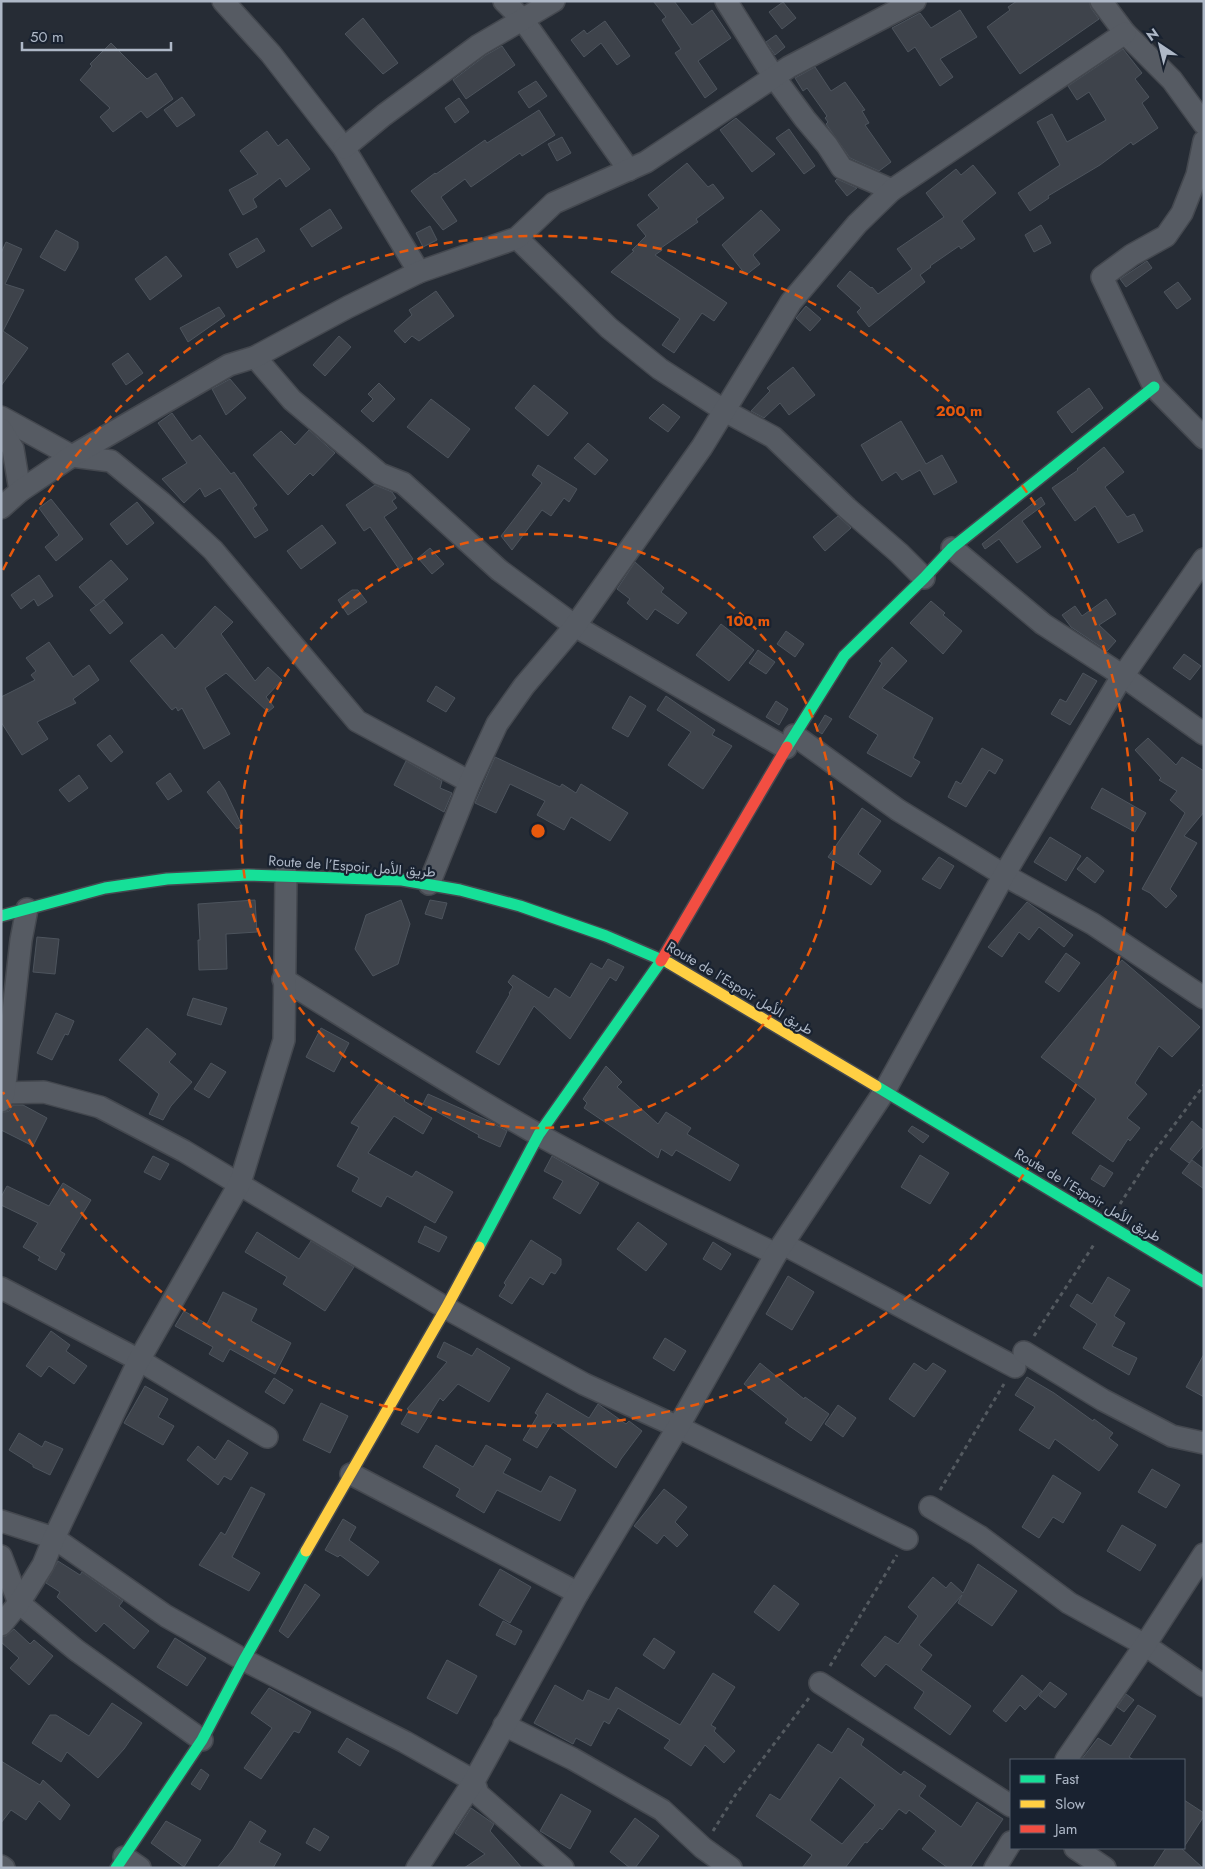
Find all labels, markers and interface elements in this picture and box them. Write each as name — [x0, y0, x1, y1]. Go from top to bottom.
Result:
scale bar — [22, 20, 171, 52]
north arrow — [1135, 20, 1185, 70]
text: N — [1142, 23, 1163, 46]
text: 50 m — [30, 26, 64, 48]
text: 200 m — [936, 400, 982, 422]
text: 100 m — [726, 610, 770, 632]
centre of rings — [529, 822, 547, 840]
street label: Route de l’Espoir طريق الأمل — [268, 850, 436, 882]
street label: Route de l’Espoir طريق الأمل — [663, 936, 817, 1040]
street label: Route de l’Espoir طريق الأمل — [1011, 1143, 1165, 1247]
legend — [1010, 1759, 1185, 1849]
text: Fast — [1055, 1768, 1079, 1790]
text: Slow — [1055, 1793, 1086, 1815]
text: Jam — [1053, 1818, 1078, 1840]

